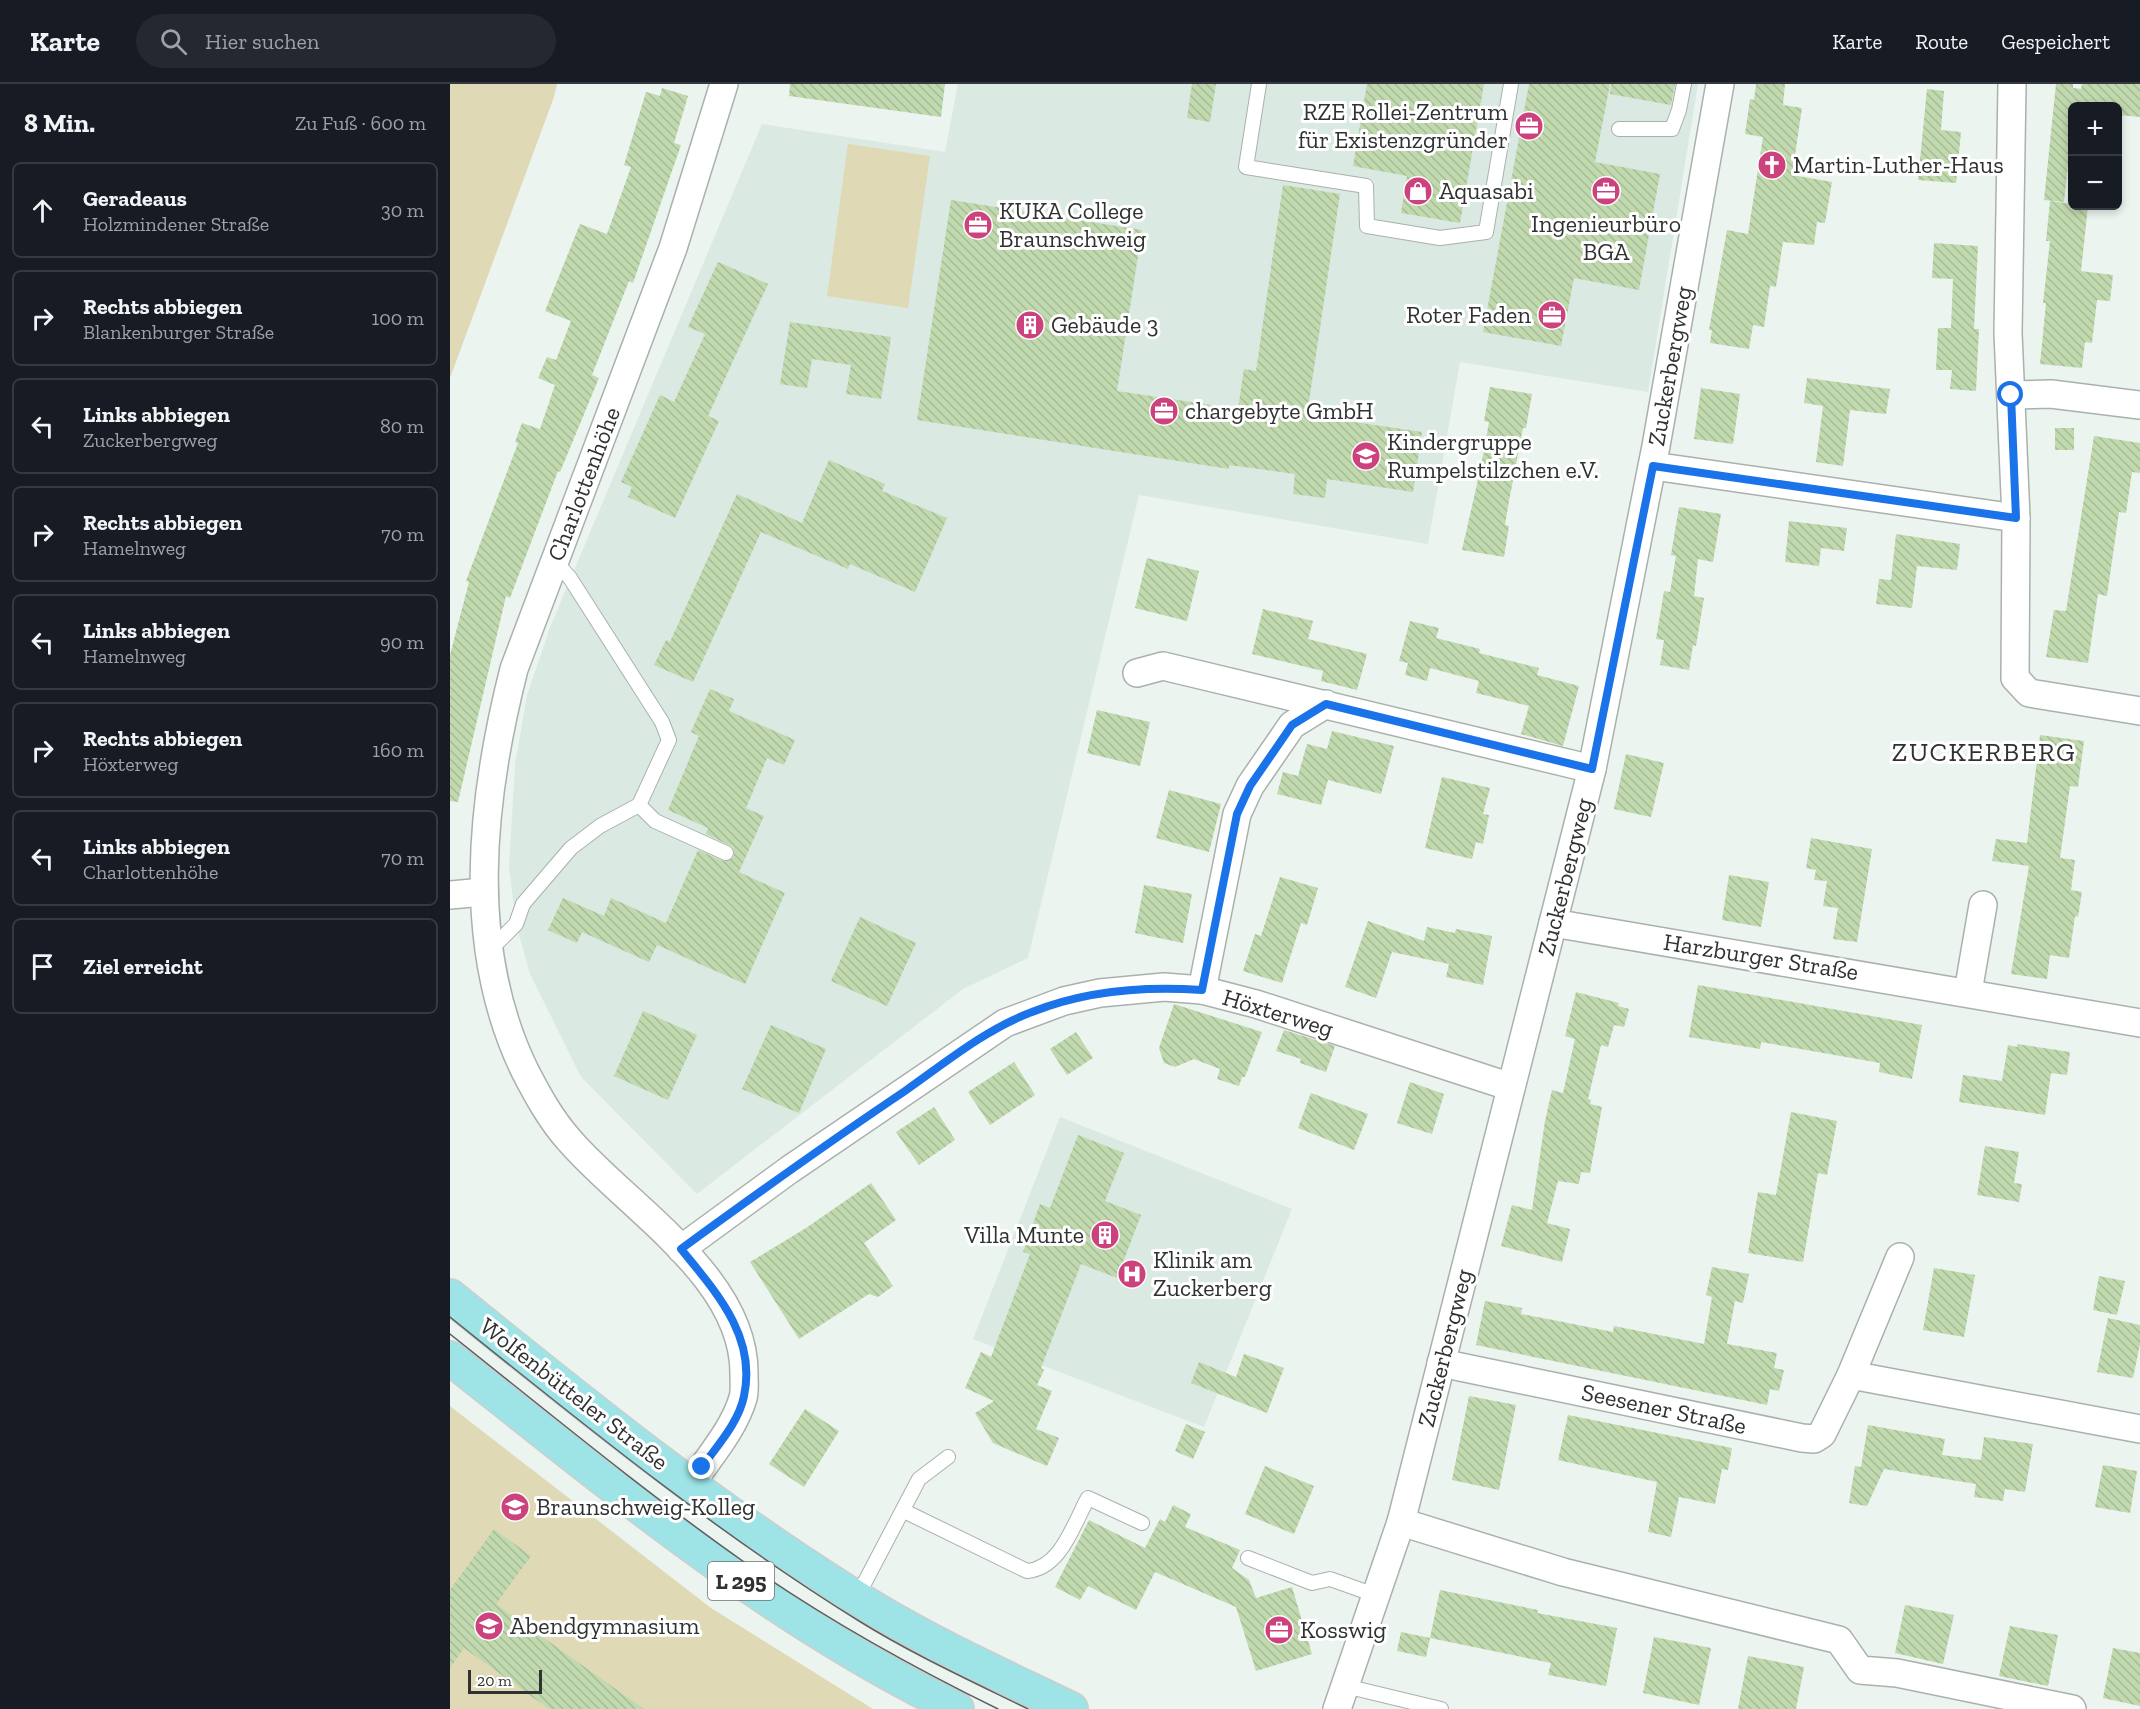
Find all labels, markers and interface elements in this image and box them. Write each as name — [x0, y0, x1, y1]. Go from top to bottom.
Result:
search box — [136, 14, 556, 68]
text: Karte — [30, 25, 100, 58]
icon: search — [157, 25, 190, 58]
text: Hier suchen — [205, 28, 319, 55]
text: Karte — [1832, 29, 1882, 54]
text: Route — [1915, 29, 1968, 54]
text: Gespeichert — [2001, 29, 2110, 54]
place label: RZE Rollei-Zentrum für Existenzgründer — [1298, 97, 1508, 154]
map controls — [2068, 102, 2122, 210]
button: + — [2068, 102, 2122, 156]
text: 8 Min. — [24, 107, 95, 139]
office icon: RZE Rollei-Zentrum für Existenzgründer — [1513, 110, 1545, 142]
text: Zu Fuß · 600 m — [295, 111, 426, 135]
church icon: Martin-Luther-Haus — [1756, 149, 1788, 181]
place label: Martin-Luther-Haus — [1793, 150, 2004, 179]
button: − — [2068, 156, 2122, 210]
shop icon: Aquasabi — [1402, 175, 1434, 207]
office icon: Ingenieurbüro BGA — [1590, 175, 1622, 207]
place label: Aquasabi — [1439, 176, 1534, 205]
text: Geradeaus — [83, 185, 187, 212]
icon: ahead — [26, 194, 59, 227]
place label: KUKA College Braunschweig — [999, 196, 1146, 253]
text: 30 m — [381, 198, 424, 222]
office icon: KUKA College Braunschweig — [962, 209, 994, 241]
place label: Ingenieurbüro BGA — [1531, 209, 1681, 266]
text: Holzmindener Straße — [83, 212, 269, 236]
street label: Zuckerbergweg — [1641, 284, 1698, 448]
text: Rechts abbiegen — [83, 293, 242, 320]
office icon: Roter Faden — [1536, 299, 1568, 331]
place label: Roter Faden — [1406, 300, 1531, 329]
icon: right — [26, 302, 59, 335]
text: 100 m — [371, 306, 424, 330]
building icon: Gebäude 3 — [1014, 309, 1046, 341]
place label: Gebäude 3 — [1051, 310, 1158, 339]
text: Blankenburger Straße — [83, 320, 274, 344]
route start — [1997, 381, 2023, 407]
office icon: chargebyte GmbH — [1148, 395, 1180, 427]
place label: chargebyte GmbH — [1185, 396, 1374, 425]
text: Links abbiegen — [83, 401, 230, 428]
street label: Charlottenhöhe — [541, 403, 626, 565]
icon: left — [26, 410, 59, 443]
text: 80 m — [380, 414, 424, 438]
place label: Kindergruppe Rumpelstilzchen e.V. — [1387, 427, 1599, 484]
text: Zuckerbergweg — [83, 428, 218, 452]
school or university icon: Kindergruppe Rumpelstilzchen e.V. — [1350, 440, 1382, 472]
text: Rechts abbiegen — [83, 509, 242, 536]
icon: right — [26, 518, 59, 551]
text: 70 m — [381, 522, 424, 546]
text: Hamelnweg — [83, 536, 186, 560]
text: Links abbiegen — [83, 617, 230, 644]
icon: left — [26, 626, 59, 659]
text: 90 m — [380, 630, 424, 654]
text: Hamelnweg — [83, 644, 186, 668]
text: Rechts abbiegen — [83, 725, 242, 752]
icon: right — [26, 734, 59, 767]
district label: ZUCKERBERG — [1892, 736, 2076, 768]
text: 160 m — [372, 738, 424, 762]
text: Höxterweg — [83, 752, 178, 776]
street label: Zuckerbergweg — [1531, 795, 1598, 959]
text: Links abbiegen — [83, 833, 230, 860]
icon: left — [26, 842, 59, 875]
text: 70 m — [381, 846, 424, 870]
text: Charlottenhöhe — [83, 860, 218, 884]
street label: Harzburger Straße — [1662, 927, 1861, 986]
icon: arrive — [26, 950, 59, 983]
text: Ziel erreicht — [83, 953, 203, 980]
street label: Höxterweg — [1219, 982, 1337, 1043]
building icon: Villa Munte — [1089, 1219, 1121, 1251]
place label: Villa Munte — [963, 1220, 1084, 1249]
place label: Klinik am Zuckerberg — [1153, 1245, 1272, 1302]
hospital icon: Klinik am Zuckerberg — [1116, 1258, 1148, 1290]
street label: Zuckerbergweg — [1411, 1266, 1478, 1430]
street label: Wolfenbütteler Straße — [474, 1311, 674, 1476]
street label: Seesener Straße — [1579, 1377, 1749, 1440]
route end — [688, 1453, 714, 1479]
school or university icon: Braunschweig-Kolleg — [499, 1491, 531, 1523]
place label: Braunschweig-Kolleg — [536, 1492, 755, 1521]
road number: L 295 — [708, 1562, 774, 1600]
school or university icon: Abendgymnasium — [473, 1610, 505, 1642]
place label: Abendgymnasium — [510, 1611, 700, 1640]
office icon: Kosswig — [1263, 1614, 1295, 1646]
place label: Kosswig — [1300, 1615, 1387, 1644]
scale bar — [468, 1667, 542, 1694]
text: 20 m — [477, 1671, 512, 1690]

